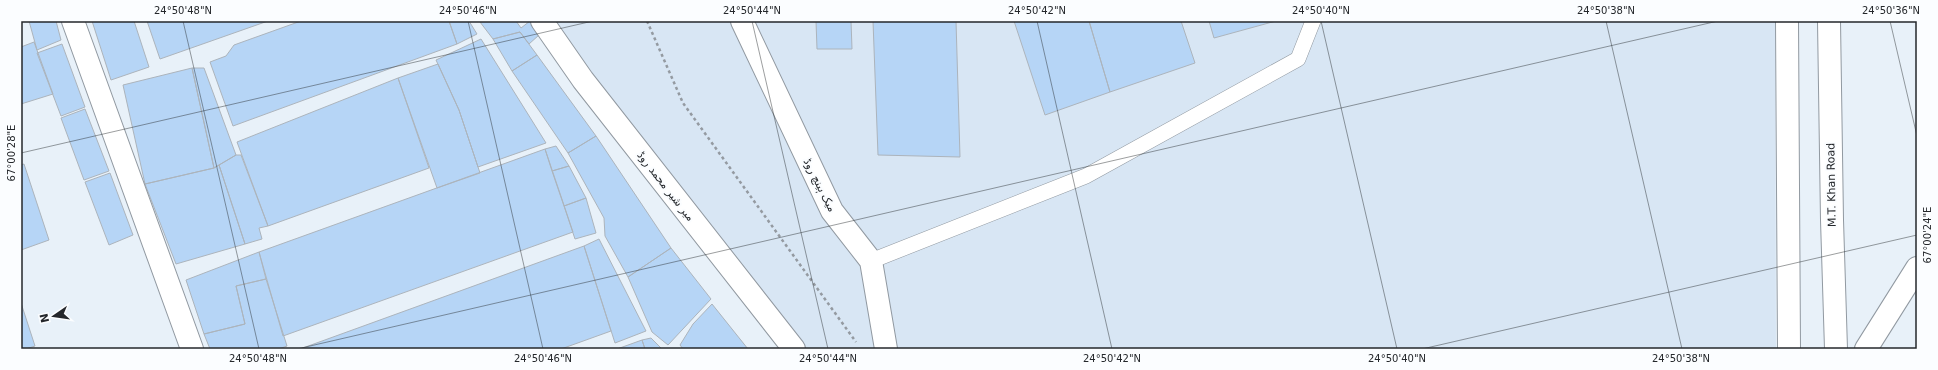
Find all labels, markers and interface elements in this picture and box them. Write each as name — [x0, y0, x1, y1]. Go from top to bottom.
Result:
text: 24°50'48"N — [154, 5, 212, 16]
text: 24°50'46"N — [439, 5, 497, 16]
text: 24°50'44"N — [723, 5, 781, 16]
text: 24°50'42"N — [1008, 5, 1066, 16]
text: 24°50'40"N — [1292, 5, 1350, 16]
text: 24°50'38"N — [1577, 5, 1635, 16]
text: 24°50'36"N — [1862, 5, 1920, 16]
text: 67°00'28"E — [6, 125, 17, 181]
street label: M.T. Khan Road — [1824, 143, 1839, 227]
street label: میر شیر محمد روڈ — [634, 149, 697, 224]
street label: میک ہینچ روڈ — [800, 156, 839, 215]
text: 67°00'24"E — [1922, 207, 1933, 263]
north arrow — [34, 296, 74, 336]
text: N — [37, 312, 52, 324]
text: 24°50'48"N — [229, 353, 287, 364]
text: 24°50'46"N — [514, 353, 572, 364]
text: 24°50'44"N — [799, 353, 857, 364]
text: 24°50'42"N — [1083, 353, 1141, 364]
text: 24°50'40"N — [1368, 353, 1426, 364]
text: 24°50'38"N — [1652, 353, 1710, 364]

